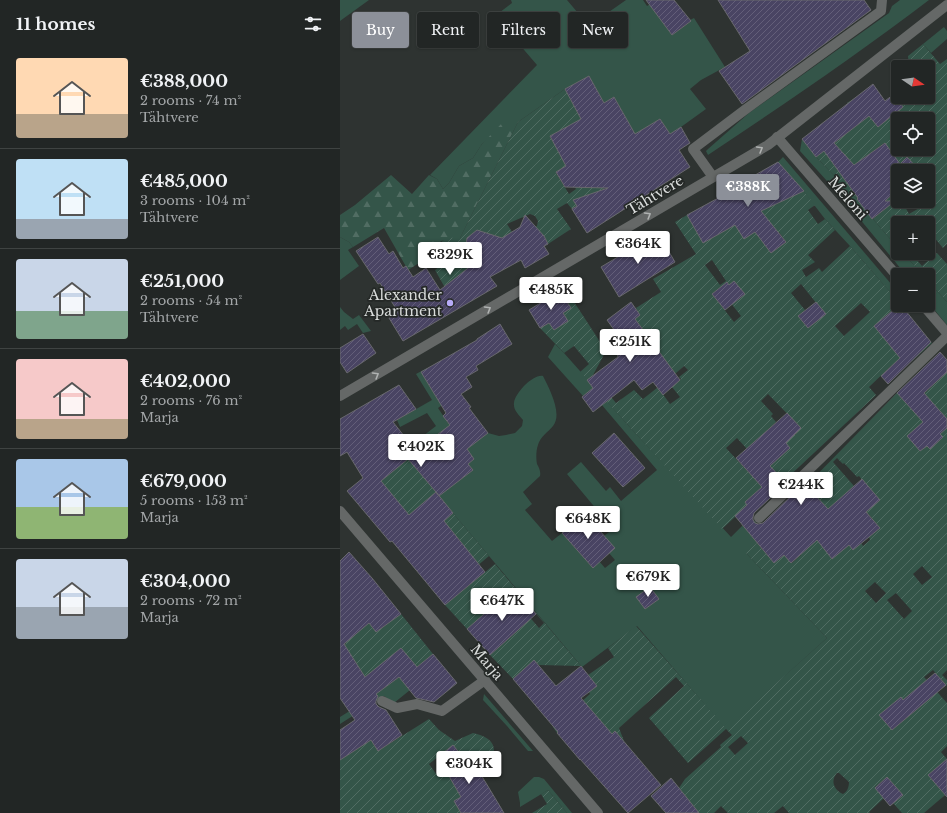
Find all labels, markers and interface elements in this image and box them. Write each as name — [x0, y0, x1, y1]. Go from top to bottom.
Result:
chip: Buy — [352, 12, 409, 48]
chip: Rent — [417, 12, 479, 48]
chip: Filters — [487, 12, 560, 48]
chip: New — [568, 12, 628, 48]
icon: filters — [302, 13, 324, 35]
text: 11 homes — [16, 14, 95, 35]
north arrow — [891, 60, 935, 104]
map controls — [891, 60, 935, 312]
text: €388,000 — [140, 71, 228, 92]
icon: home — [48, 74, 96, 122]
text: 2 rooms · 74 m² — [140, 92, 241, 109]
text: Tähtvere — [140, 109, 199, 126]
button: locate — [891, 112, 935, 156]
one-way arrow — [756, 147, 763, 154]
button: layers — [891, 164, 935, 208]
text: €485,000 — [140, 171, 228, 192]
street label: Tähtvere — [623, 171, 687, 219]
street label: Meloni — [824, 173, 872, 223]
pin: €388K — [720, 174, 776, 208]
icon: home — [48, 175, 96, 223]
text: €388K — [725, 178, 771, 195]
text: 3 rooms · 104 m² — [140, 192, 250, 209]
text: Tähtvere — [140, 209, 199, 226]
one-way arrow — [644, 212, 651, 220]
button: + — [891, 216, 935, 260]
pin: €364K — [610, 231, 666, 265]
text: €364K — [615, 235, 661, 252]
pin: €329K — [422, 242, 478, 276]
text: €329K — [427, 246, 473, 263]
button: − — [891, 268, 935, 312]
text: €251,000 — [140, 271, 224, 292]
icon: home — [48, 275, 96, 323]
pin: €485K — [523, 277, 579, 311]
text: €485K — [528, 281, 574, 298]
place label: Alexander Apartment — [363, 286, 443, 320]
text: 2 rooms · 54 m² — [140, 292, 242, 309]
marker: Alexander Apartment — [445, 298, 455, 308]
one-way arrow — [484, 307, 491, 314]
text: Tähtvere — [140, 309, 199, 326]
pin: €251K — [602, 329, 658, 363]
text: €251K — [609, 333, 651, 350]
text: €402,000 — [140, 371, 231, 392]
one-way arrow — [372, 373, 379, 380]
icon: home — [48, 375, 96, 423]
text: 2 rooms · 76 m² — [140, 392, 242, 409]
text: Marja — [140, 409, 179, 426]
pin: €402K — [393, 434, 449, 468]
text: €402K — [397, 438, 445, 455]
text: €679,000 — [140, 471, 227, 492]
pin: €244K — [773, 472, 829, 506]
icon: home — [48, 475, 96, 523]
text: €244K — [778, 476, 824, 493]
text: 5 rooms · 153 m² — [140, 492, 248, 509]
pin: €648K — [560, 506, 616, 540]
text: Marja — [140, 509, 179, 526]
text: €648K — [565, 510, 611, 527]
pin: €679K — [620, 564, 676, 598]
text: €679K — [626, 568, 670, 585]
text: €304,000 — [140, 571, 231, 592]
icon: home — [48, 575, 96, 623]
pin: €647K — [474, 588, 530, 622]
text: 2 rooms · 72 m² — [140, 592, 242, 609]
text: €647K — [480, 592, 524, 609]
text: Marja — [140, 609, 179, 626]
street label: Marja — [467, 640, 507, 684]
pin: €304K — [441, 751, 497, 785]
text: €304K — [445, 755, 493, 772]

